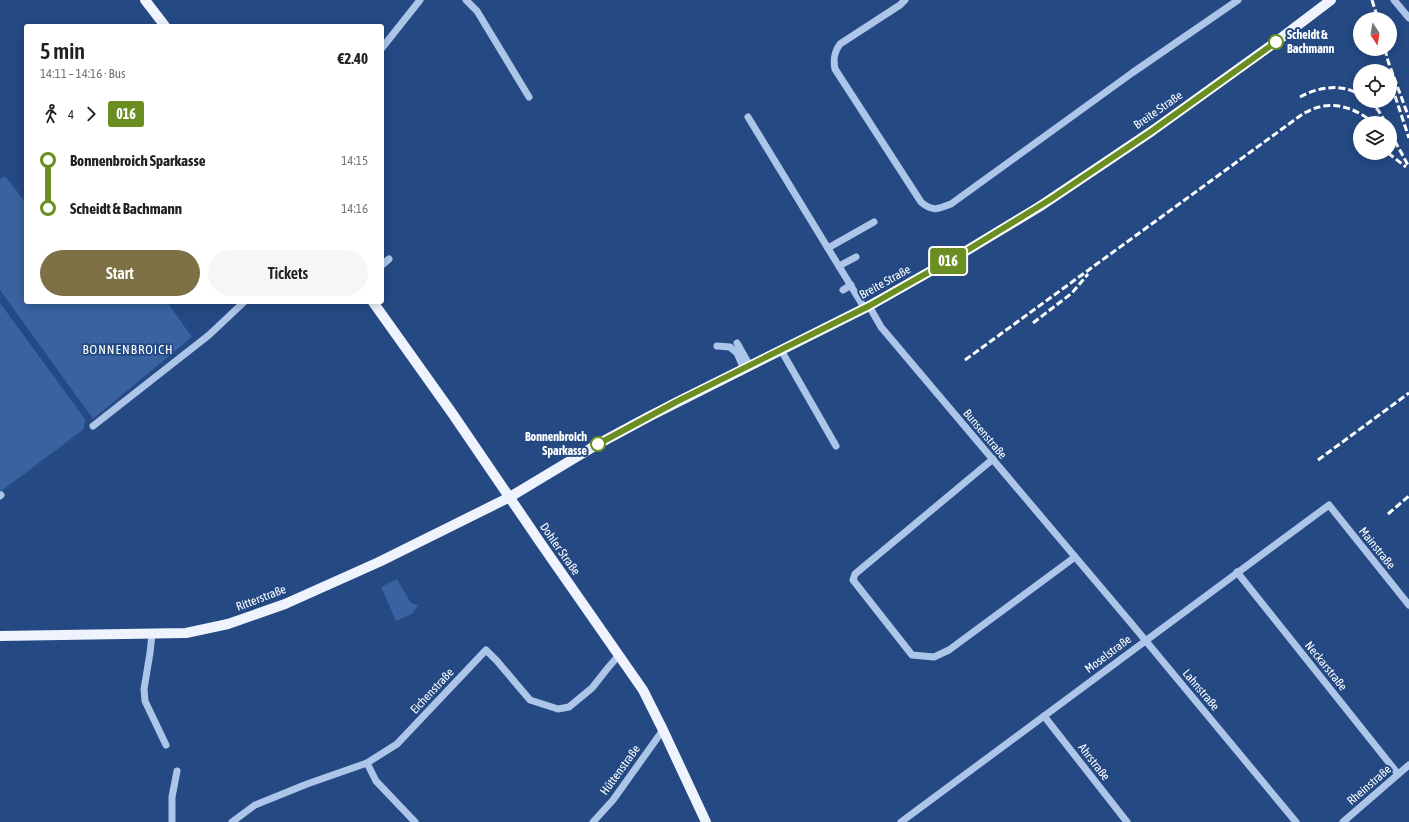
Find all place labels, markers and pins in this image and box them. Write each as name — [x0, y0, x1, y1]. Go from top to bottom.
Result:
place label: Scheidt & Bachmann — [1287, 28, 1335, 56]
marker: Scheidt & Bachmann — [1268, 34, 1284, 50]
place label: Bonnenbroich Sparkasse — [525, 430, 588, 458]
marker: Bonnenbroich Sparkasse — [590, 436, 606, 452]

